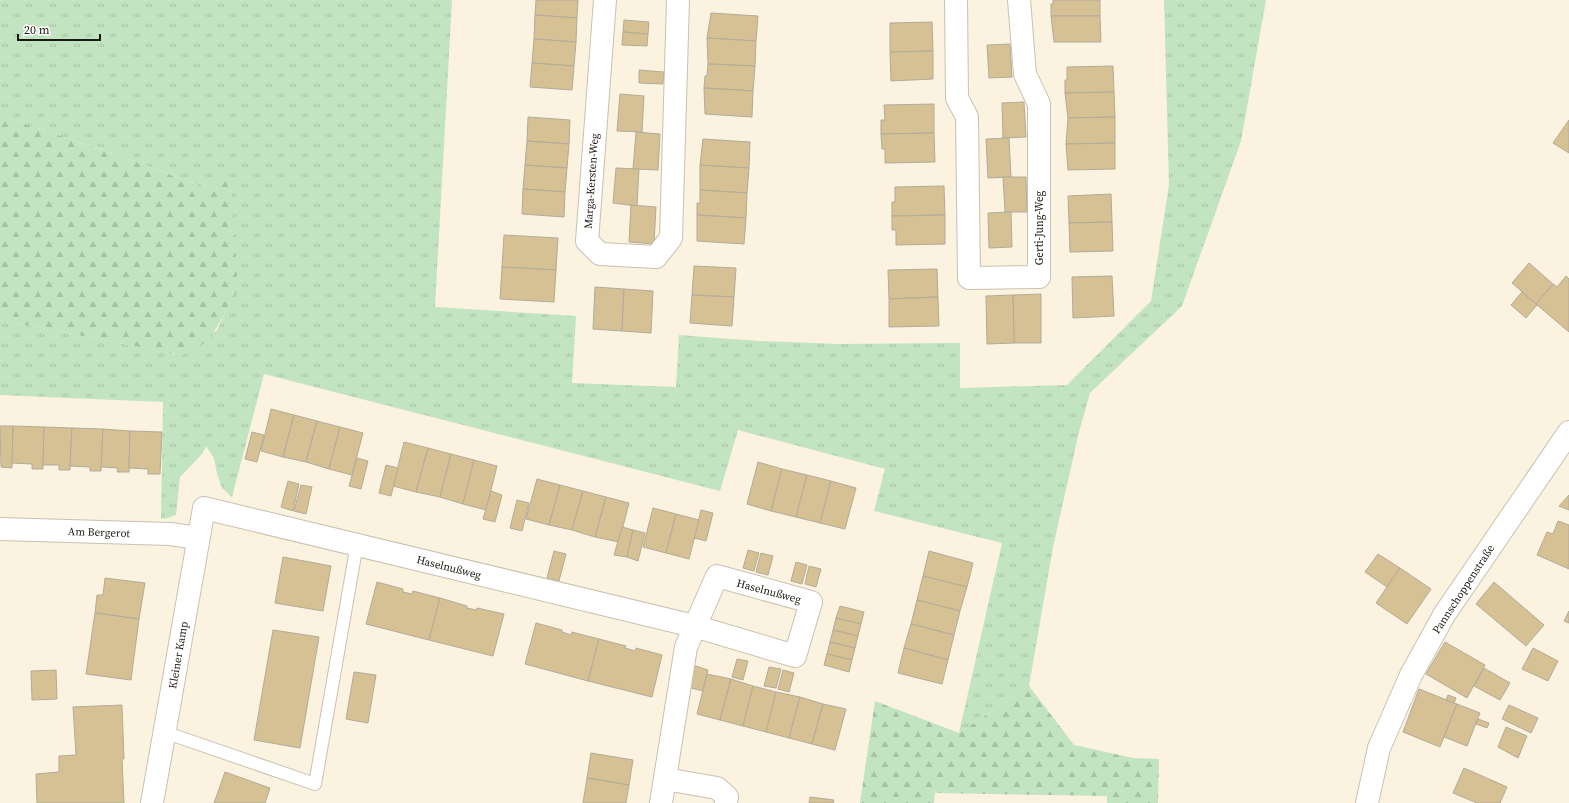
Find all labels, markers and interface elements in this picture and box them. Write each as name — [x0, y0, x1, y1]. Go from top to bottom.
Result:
scale bar — [18, 16, 100, 42]
text: 20 m — [24, 22, 50, 38]
street label: Marga-Kersten-Weg — [581, 132, 602, 229]
street label: Gerti-Jung-Weg — [1032, 191, 1047, 265]
street label: Am Bergerot — [68, 524, 131, 541]
street label: Pannschoppenstraße — [1429, 541, 1498, 637]
street label: Haselnußweg — [415, 552, 483, 583]
street label: Haselnußweg — [735, 576, 803, 607]
street label: Kleiner Kamp — [165, 620, 192, 690]

